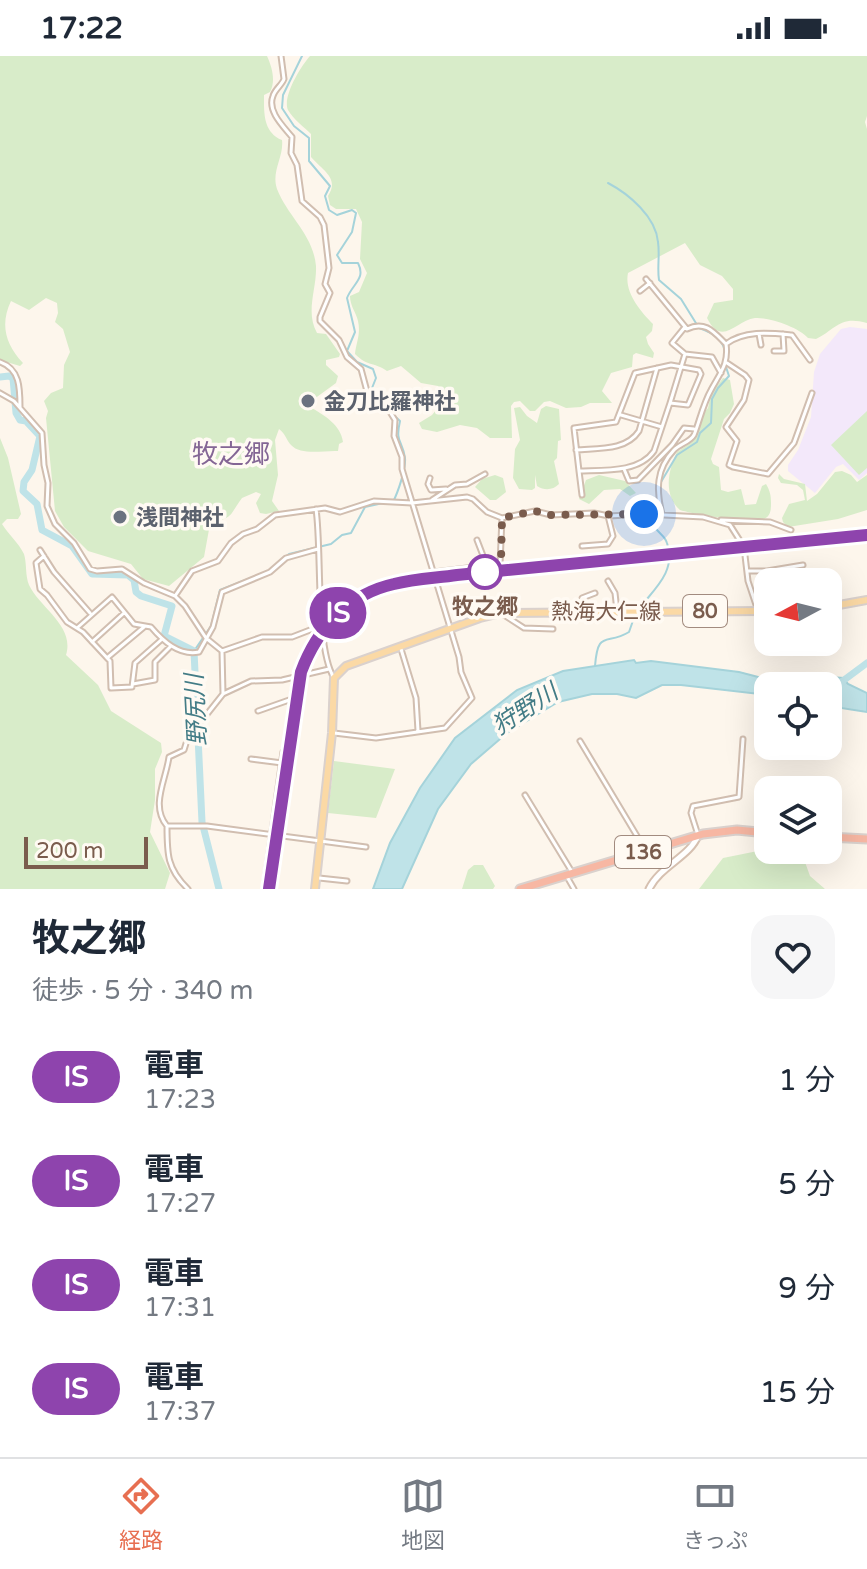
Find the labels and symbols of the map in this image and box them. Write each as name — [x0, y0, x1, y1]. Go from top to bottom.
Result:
place label: 金刀比羅神社 — [324, 389, 456, 415]
marker: 金刀比羅神社 — [299, 392, 317, 410]
district label: 牧之郷 — [192, 439, 270, 470]
your location — [624, 494, 664, 534]
place label: 浅間神社 — [136, 505, 224, 531]
marker: 浅間神社 — [111, 508, 129, 526]
marker: 牧之郷 — [468, 555, 502, 589]
north arrow — [754, 568, 842, 656]
line badge: IS — [302, 587, 374, 639]
place label: 牧之郷 — [452, 594, 518, 620]
road number: 80 — [683, 595, 727, 627]
street label: 熱海大仁線 — [551, 599, 661, 625]
water label: 野尻川 — [180, 670, 213, 747]
water label: 狩野川 — [487, 676, 566, 741]
scale bar — [24, 833, 148, 869]
road number: 136 — [615, 836, 671, 868]

